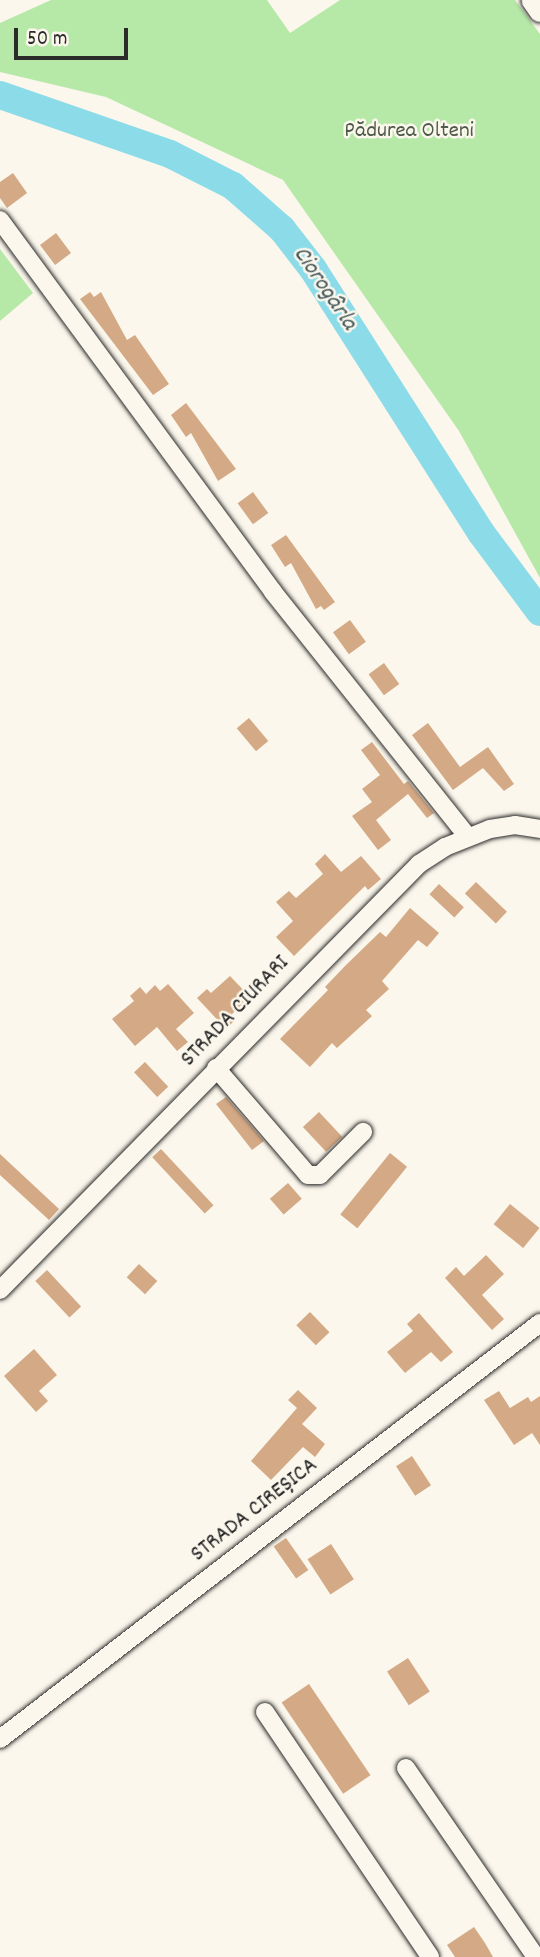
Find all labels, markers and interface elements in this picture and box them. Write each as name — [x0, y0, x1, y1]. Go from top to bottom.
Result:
scale bar — [18, 14, 131, 58]
text: 50 m — [27, 25, 67, 55]
park label: Pădurea Olteni — [344, 118, 474, 146]
water label: Ciorogârla — [286, 242, 362, 336]
street label: STRADA CIURARI — [176, 950, 296, 1074]
street label: STRADA CIREȘICA — [186, 1453, 324, 1569]

